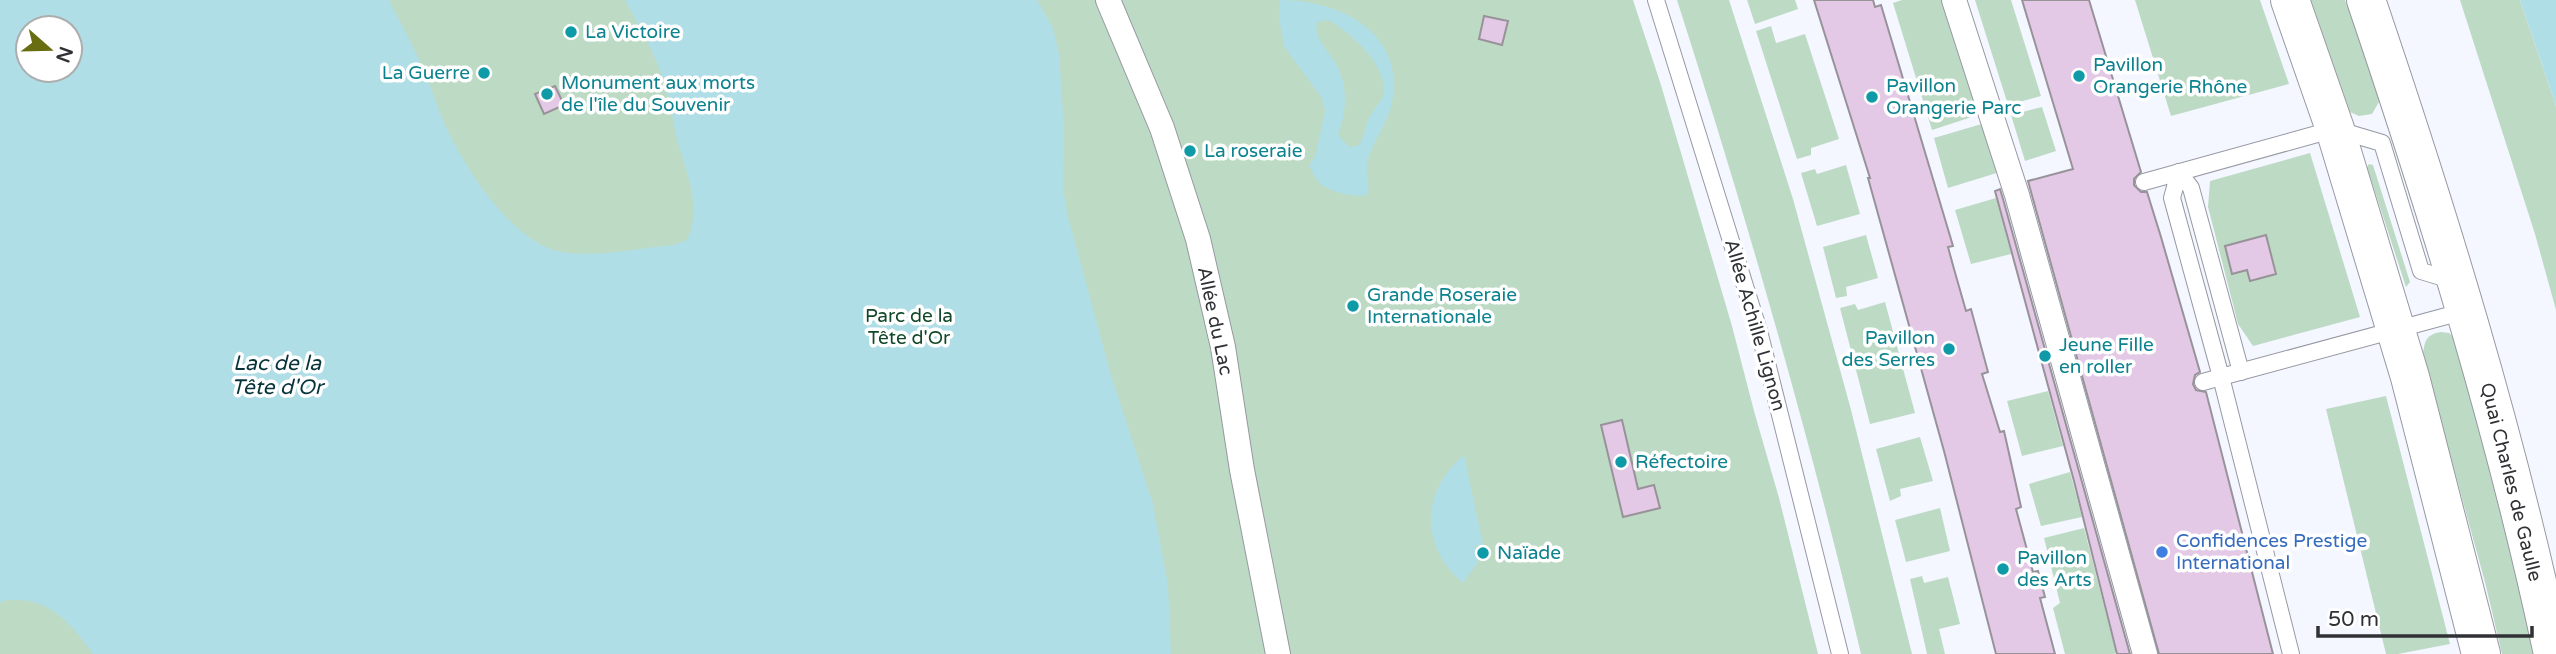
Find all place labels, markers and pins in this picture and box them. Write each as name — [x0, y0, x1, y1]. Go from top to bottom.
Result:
place label: La Victoire — [585, 21, 681, 43]
marker: La Victoire — [563, 24, 579, 40]
place label: Pavillon Orangerie Rhône — [2093, 54, 2247, 98]
place label: La Guerre — [382, 62, 470, 84]
marker: La Guerre — [476, 65, 492, 81]
marker: Pavillon Orangerie Rhône — [2071, 68, 2087, 84]
place label: Monument aux morts de l'île du Souvenir — [561, 72, 755, 116]
place label: Pavillon Orangerie Parc — [1886, 75, 2021, 119]
marker: Monument aux morts de l'île du Souvenir — [539, 86, 555, 102]
marker: Pavillon Orangerie Parc — [1864, 89, 1880, 105]
place label: La roseraie — [1204, 140, 1302, 162]
marker: La roseraie — [1182, 143, 1198, 159]
place label: Grande Roseraie Internationale — [1367, 284, 1517, 328]
marker: Grande Roseraie Internationale — [1345, 298, 1361, 314]
place label: Pavillon des Serres — [1842, 327, 1935, 371]
place label: Jeune Fille en roller — [2059, 334, 2154, 378]
marker: Pavillon des Serres — [1941, 341, 1957, 357]
marker: Jeune Fille en roller — [2037, 348, 2053, 364]
place label: Réfectoire — [1635, 451, 1728, 473]
marker: Réfectoire — [1613, 454, 1629, 470]
place label: Confidences Prestige International — [2176, 530, 2367, 574]
place label: Naïade — [1497, 542, 1561, 564]
marker: Confidences Prestige International — [2154, 544, 2170, 560]
marker: Naïade — [1475, 545, 1491, 561]
place label: Pavillon des Arts — [2017, 547, 2092, 591]
marker: Pavillon des Arts — [1995, 561, 2011, 577]

